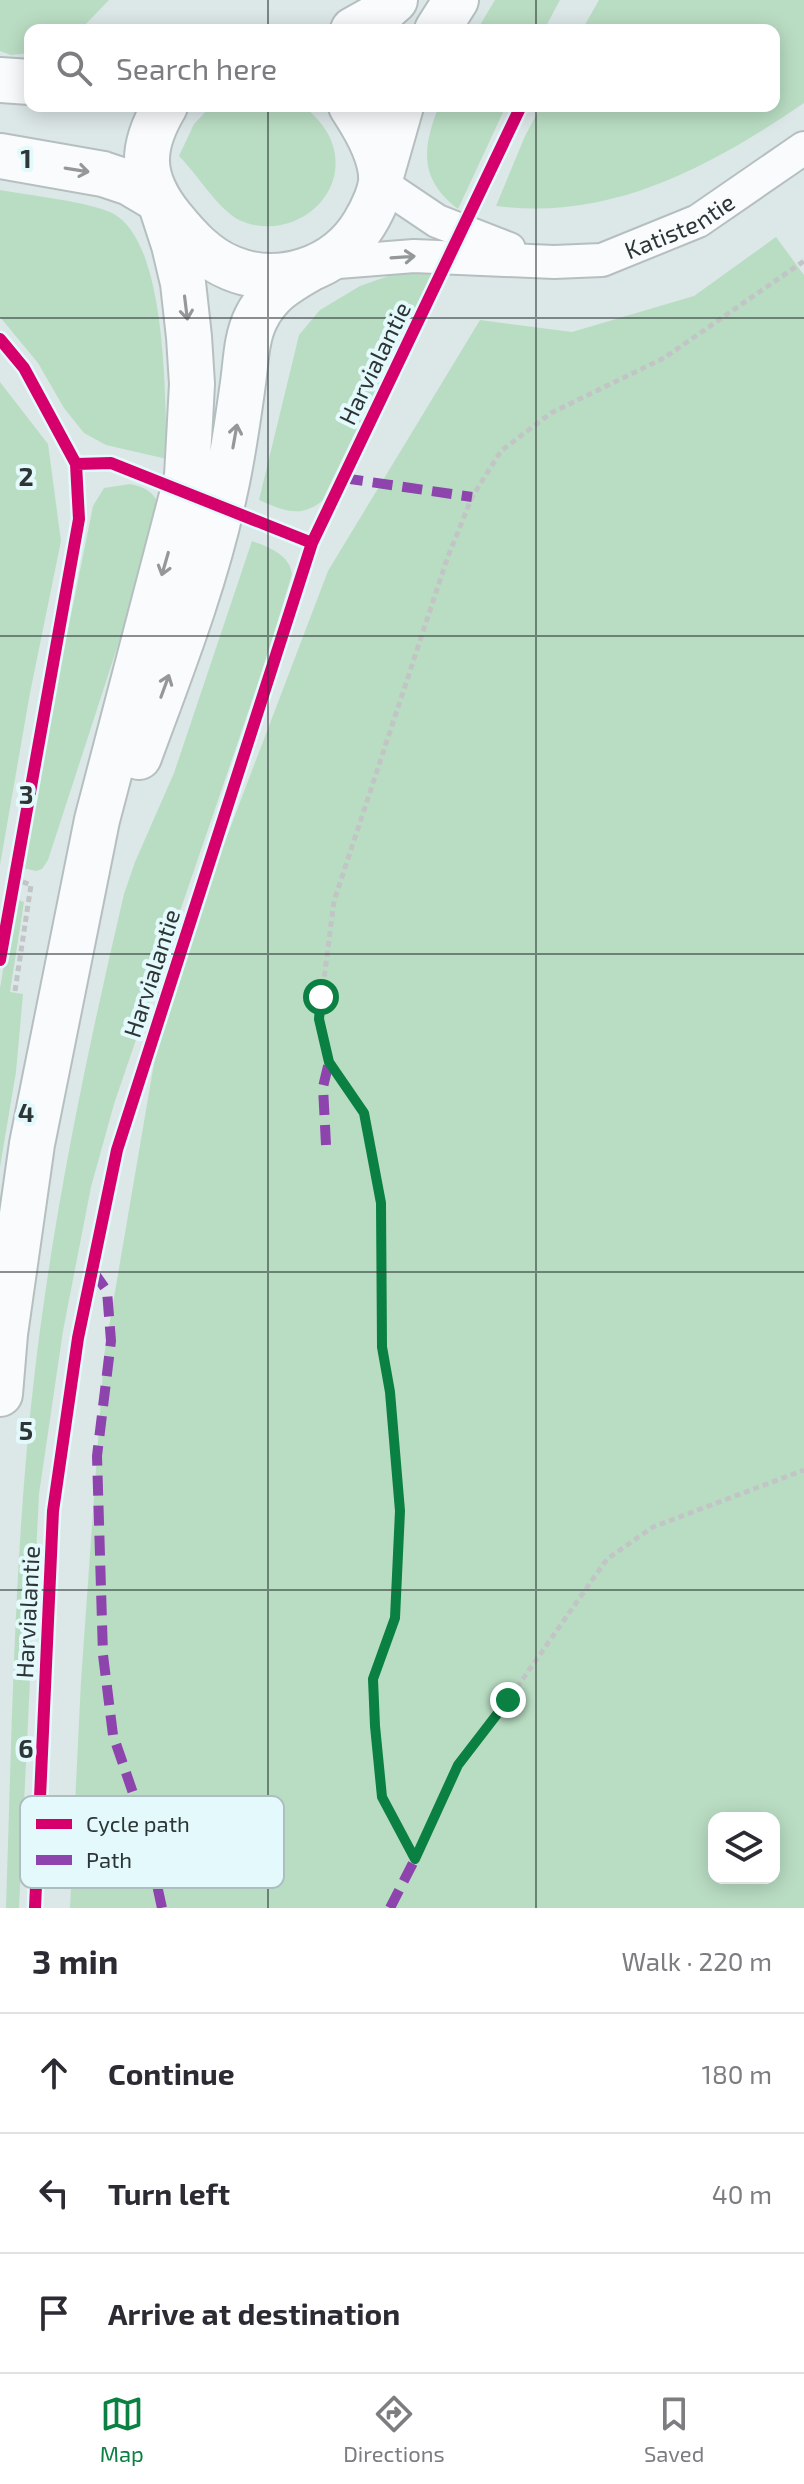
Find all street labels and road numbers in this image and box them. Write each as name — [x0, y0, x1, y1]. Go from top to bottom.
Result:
street label: Katistentie — [620, 186, 739, 264]
street label: Harvialantie — [332, 297, 416, 429]
street label: Harvialantie — [117, 905, 185, 1041]
street label: Harvialantie — [9, 1545, 45, 1679]

